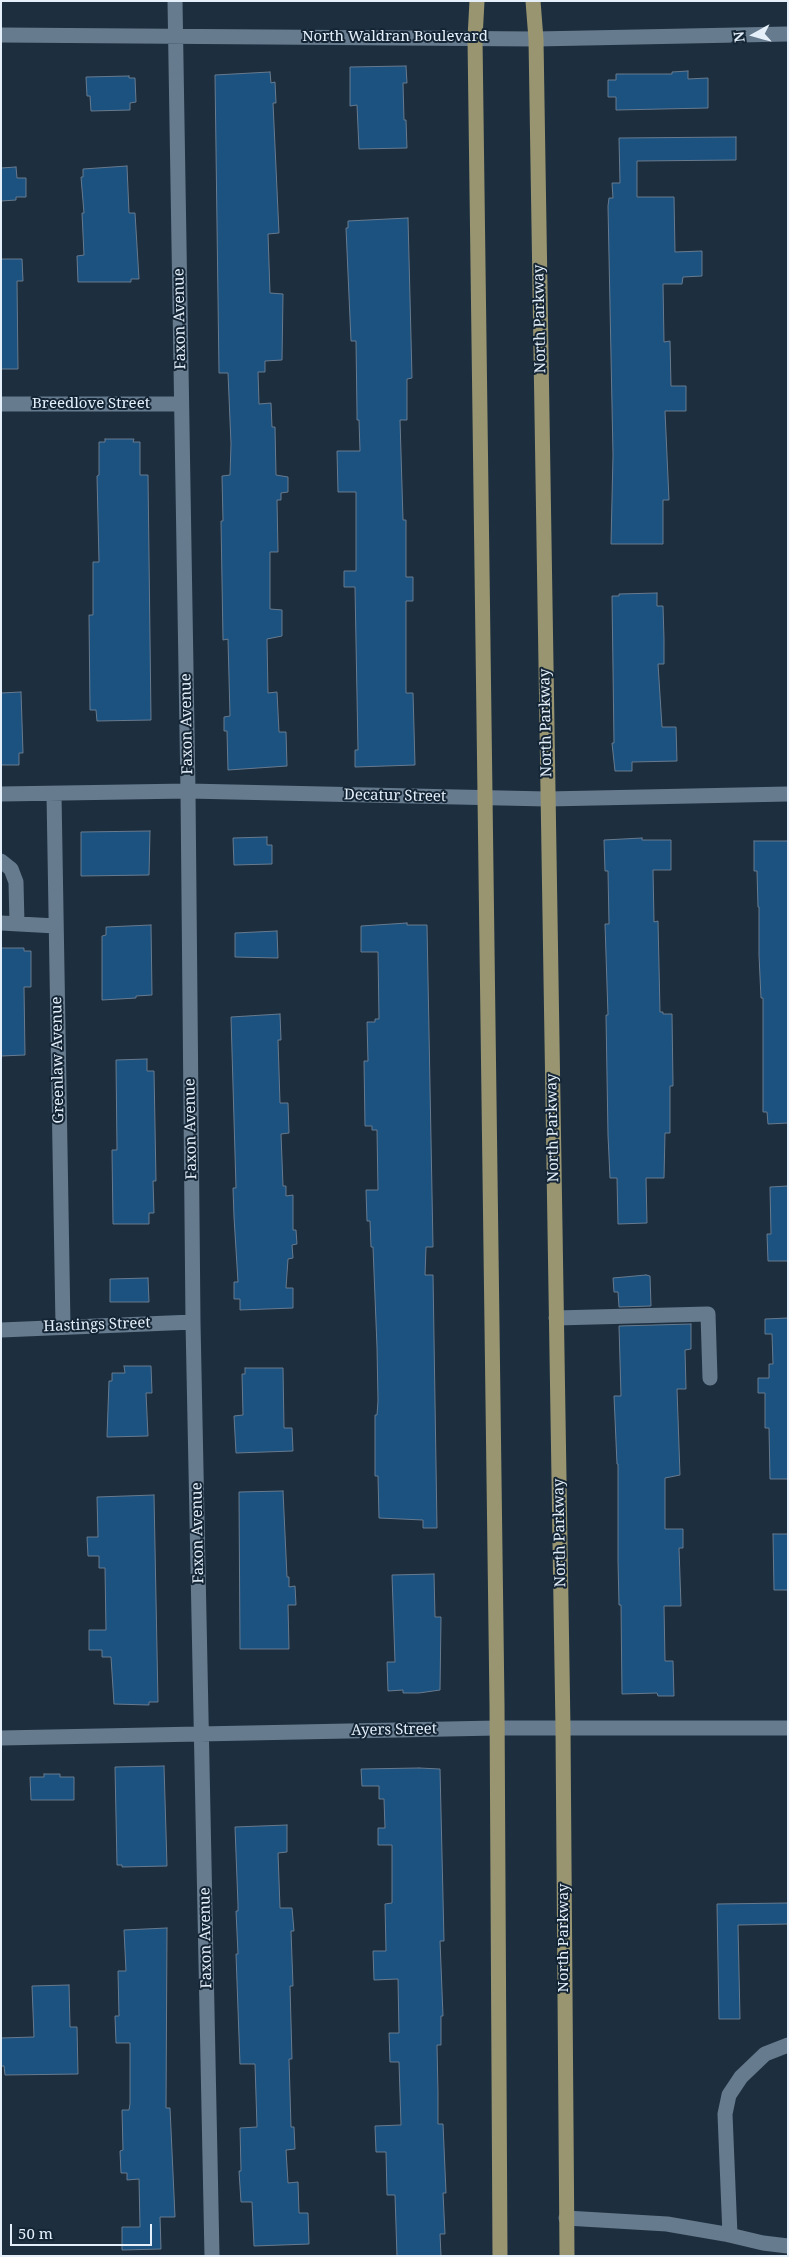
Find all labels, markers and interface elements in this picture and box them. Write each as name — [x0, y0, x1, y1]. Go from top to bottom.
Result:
north arrow — [729, 10, 779, 60]
street label: North Waldran Boulevard — [302, 28, 488, 46]
text: N — [729, 30, 749, 44]
street label: North Parkway — [530, 264, 550, 374]
street label: Faxon Avenue — [170, 268, 190, 370]
street label: Breedlove Street — [32, 395, 150, 413]
street label: North Parkway — [536, 668, 556, 778]
street label: Faxon Avenue — [177, 673, 197, 775]
street label: Decatur Street — [344, 786, 446, 806]
street label: Greenlaw Avenue — [48, 996, 68, 1124]
street label: North Parkway — [543, 1073, 563, 1183]
street label: Faxon Avenue — [181, 1078, 201, 1180]
street label: Hastings Street — [43, 1314, 151, 1336]
street label: North Parkway — [550, 1478, 570, 1588]
street label: Faxon Avenue — [188, 1482, 208, 1584]
street label: Ayers Street — [351, 1720, 437, 1740]
street label: North Parkway — [555, 1884, 573, 1992]
street label: Faxon Avenue — [196, 1887, 216, 1989]
scale bar — [12, 2214, 155, 2246]
text: 50 m — [18, 2223, 53, 2243]

